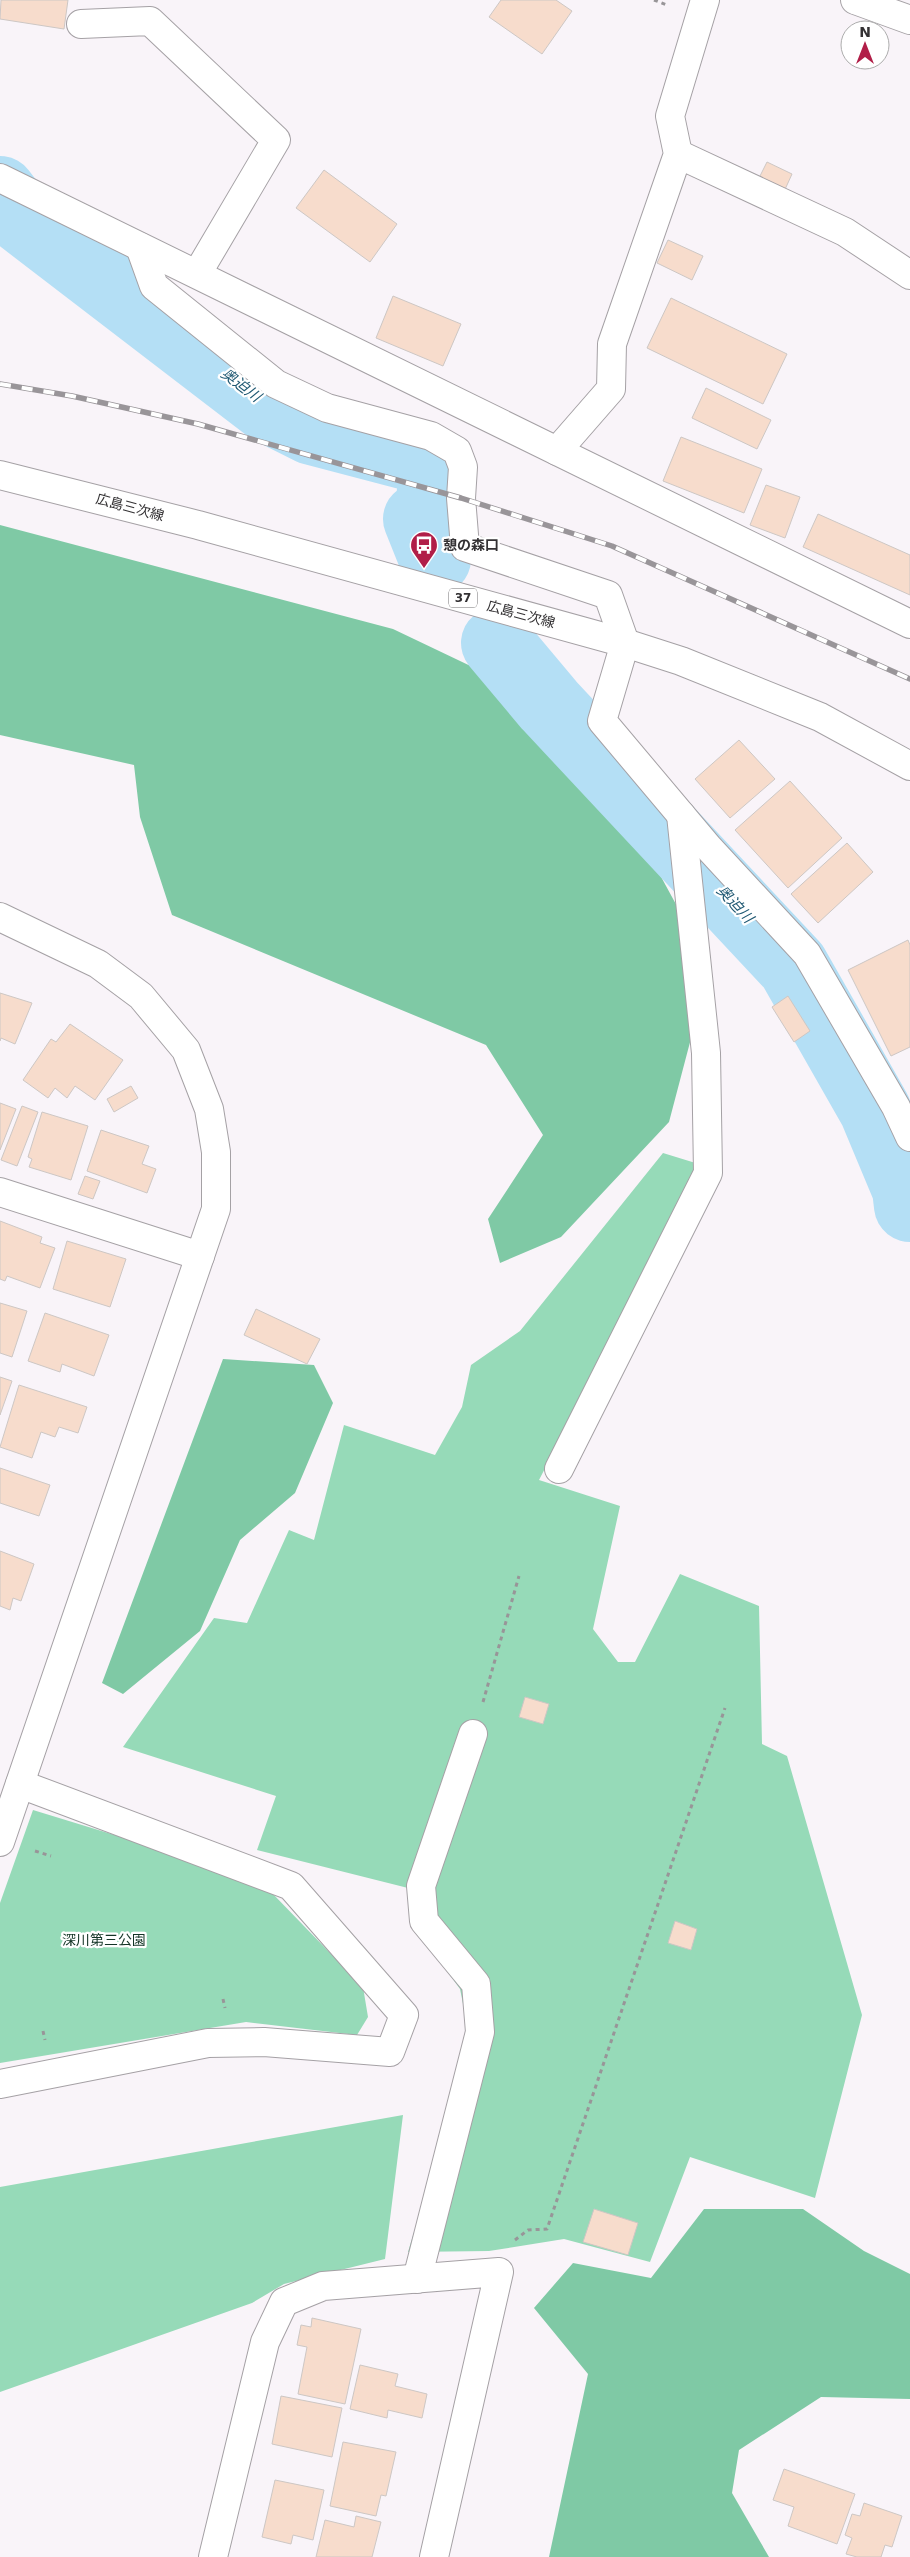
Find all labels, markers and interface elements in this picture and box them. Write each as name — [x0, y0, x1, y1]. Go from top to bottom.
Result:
north arrow — [840, 20, 890, 70]
text: N — [859, 24, 871, 40]
water label: 奥迫川 — [218, 364, 266, 407]
street label: 広島三次線 — [94, 490, 166, 524]
bus stop icon: 憩の森口 — [409, 530, 439, 569]
place label: 憩の森口 — [443, 537, 499, 553]
road number: 37 — [449, 588, 477, 608]
street label: 広島三次線 — [485, 597, 557, 631]
water label: 奥迫川 — [713, 881, 758, 928]
park label: 深川第三公園 — [62, 1932, 146, 1948]

